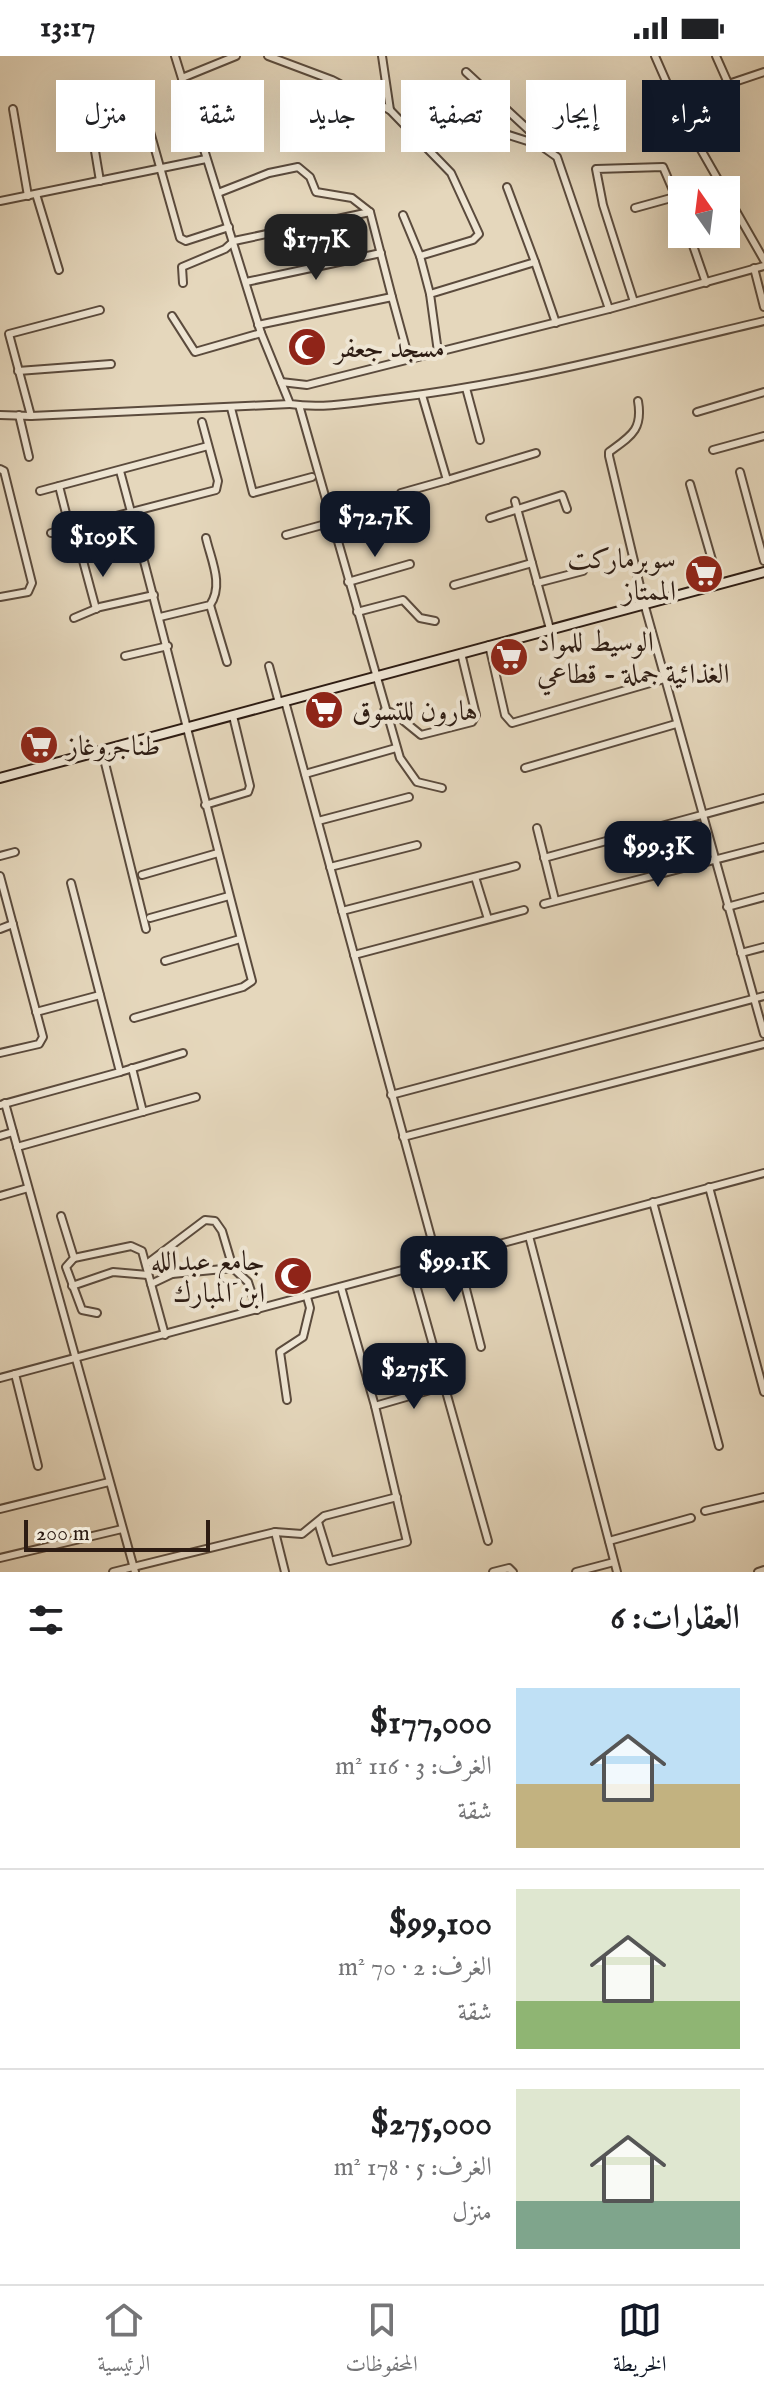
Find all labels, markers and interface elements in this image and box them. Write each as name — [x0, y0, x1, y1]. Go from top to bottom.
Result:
text: 13:17 — [40, 9, 96, 47]
chip: منزل — [56, 80, 155, 152]
chip: شقة — [171, 80, 264, 152]
chip: جديد — [280, 80, 385, 152]
chip: تصفية — [401, 80, 510, 152]
chip: إيجار — [526, 80, 626, 152]
chip: شراء — [642, 80, 740, 152]
north arrow — [668, 176, 740, 248]
map controls — [668, 176, 740, 248]
pin: $177K — [260, 214, 372, 282]
text: $177K — [282, 223, 350, 256]
mosque icon: مسجد جعفر — [286, 326, 328, 368]
place label: مسجد جعفر — [332, 332, 445, 367]
pin: $72.7K — [310, 491, 440, 559]
text: $72.7K — [338, 500, 412, 533]
pin: $109K — [47, 511, 159, 579]
text: $109K — [70, 520, 136, 553]
place label: سوبرماركت الممتاز — [567, 543, 676, 610]
supermarket icon: سوبرماركت الممتاز — [683, 553, 725, 595]
place label: الوسيط للمواد الغذائية جملة - قطاعي — [537, 626, 730, 696]
supermarket icon: الوسيط للمواد الغذائية جملة - قطاعي — [488, 636, 530, 678]
supermarket icon: هارون للتسوق — [303, 689, 345, 731]
place label: هارون للتسوق — [352, 695, 478, 730]
supermarket icon: طناجروغاز — [18, 724, 60, 766]
place label: طناجروغاز — [64, 730, 160, 765]
pin: $99.3K — [593, 821, 723, 889]
text: $99.3K — [622, 830, 694, 863]
pin: $99.1K — [389, 1236, 519, 1304]
place label: جامع عبدالله ابن المبارك — [151, 1245, 265, 1312]
text: $99.1K — [418, 1245, 490, 1278]
mosque icon: جامع عبدالله ابن المبارك — [272, 1255, 314, 1297]
pin: $275K — [358, 1343, 470, 1411]
text: $275K — [381, 1352, 447, 1385]
scale bar — [24, 1516, 210, 1552]
text: 200 m — [36, 1520, 90, 1548]
text: العقارات: 6 — [610, 1597, 740, 1640]
icon: filters — [24, 1598, 68, 1642]
text: $177,000 — [370, 1702, 492, 1745]
icon: home — [580, 1720, 676, 1816]
text: الغرف: 3 · 116 m² — [335, 1750, 492, 1783]
text: شقة — [458, 1795, 492, 1828]
text: $99,100 — [389, 1903, 492, 1946]
icon: home — [580, 1921, 676, 2017]
text: الغرف: 2 · 70 m² — [338, 1951, 492, 1984]
text: شقة — [458, 1996, 492, 2029]
text: $275,000 — [370, 2103, 492, 2146]
icon: home — [580, 2121, 676, 2217]
text: الغرف: 5 · 178 m² — [334, 2151, 492, 2184]
text: منزل — [452, 2196, 492, 2229]
tab: الرئيسية — [98, 2298, 150, 2385]
tab: المحفوظات — [345, 2298, 418, 2385]
tab: الخريطة — [613, 2298, 666, 2385]

